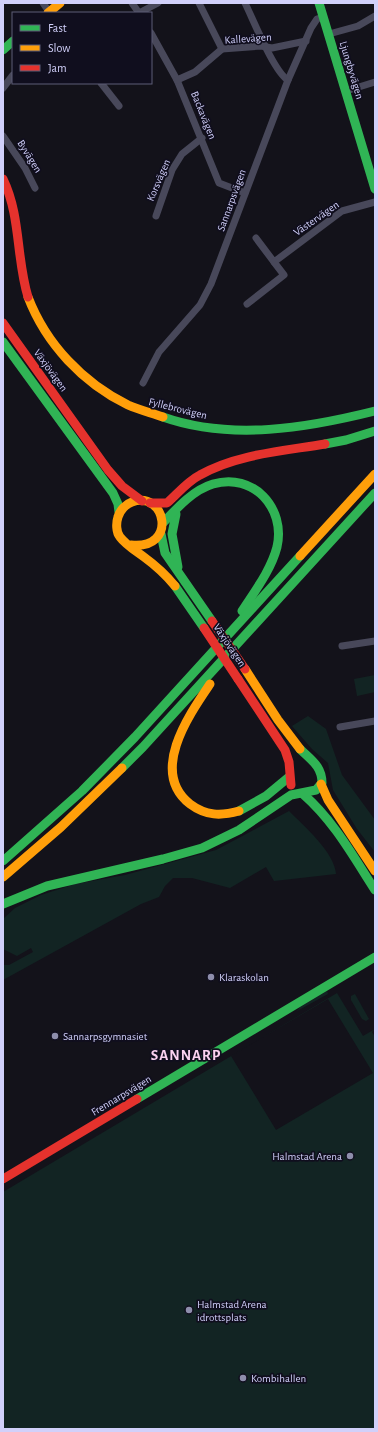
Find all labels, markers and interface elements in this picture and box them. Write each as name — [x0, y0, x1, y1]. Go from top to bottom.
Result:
legend — [12, 12, 152, 84]
text: Fast — [48, 22, 67, 34]
street label: Kallevägen — [224, 31, 272, 46]
street label: Ljungbyvägen — [338, 40, 366, 100]
text: Slow — [48, 42, 70, 54]
text: Jam — [48, 62, 67, 74]
street label: Backavägen — [189, 90, 218, 141]
street label: Byvägen — [15, 138, 44, 175]
street label: Korsvägen — [145, 158, 172, 203]
street label: Sannarpsvägen — [215, 168, 248, 233]
street label: Västervägen — [292, 199, 341, 238]
street label: Växjövägen — [32, 347, 70, 393]
street label: Fyllebrovägen — [148, 396, 208, 421]
street label: Växjövägen — [211, 622, 248, 669]
marker: Klaraskolan — [206, 972, 216, 982]
place label: Klaraskolan — [219, 972, 269, 983]
marker: Sannarpsgymnasiet — [50, 1031, 60, 1041]
place label: Sannarpsgymnasiet — [63, 1031, 148, 1042]
district label: SANNARP — [151, 1048, 221, 1063]
street label: Frennarpsvägen — [89, 1073, 153, 1118]
place label: Halmstad Arena — [272, 1151, 342, 1162]
marker: Halmstad Arena — [345, 1151, 355, 1161]
place label: Halmstad Arena idrottsplats — [197, 1299, 267, 1323]
marker: Halmstad Arena idrottsplats — [184, 1305, 194, 1315]
marker: Kombihallen — [238, 1373, 248, 1383]
place label: Kombihallen — [251, 1373, 306, 1384]

